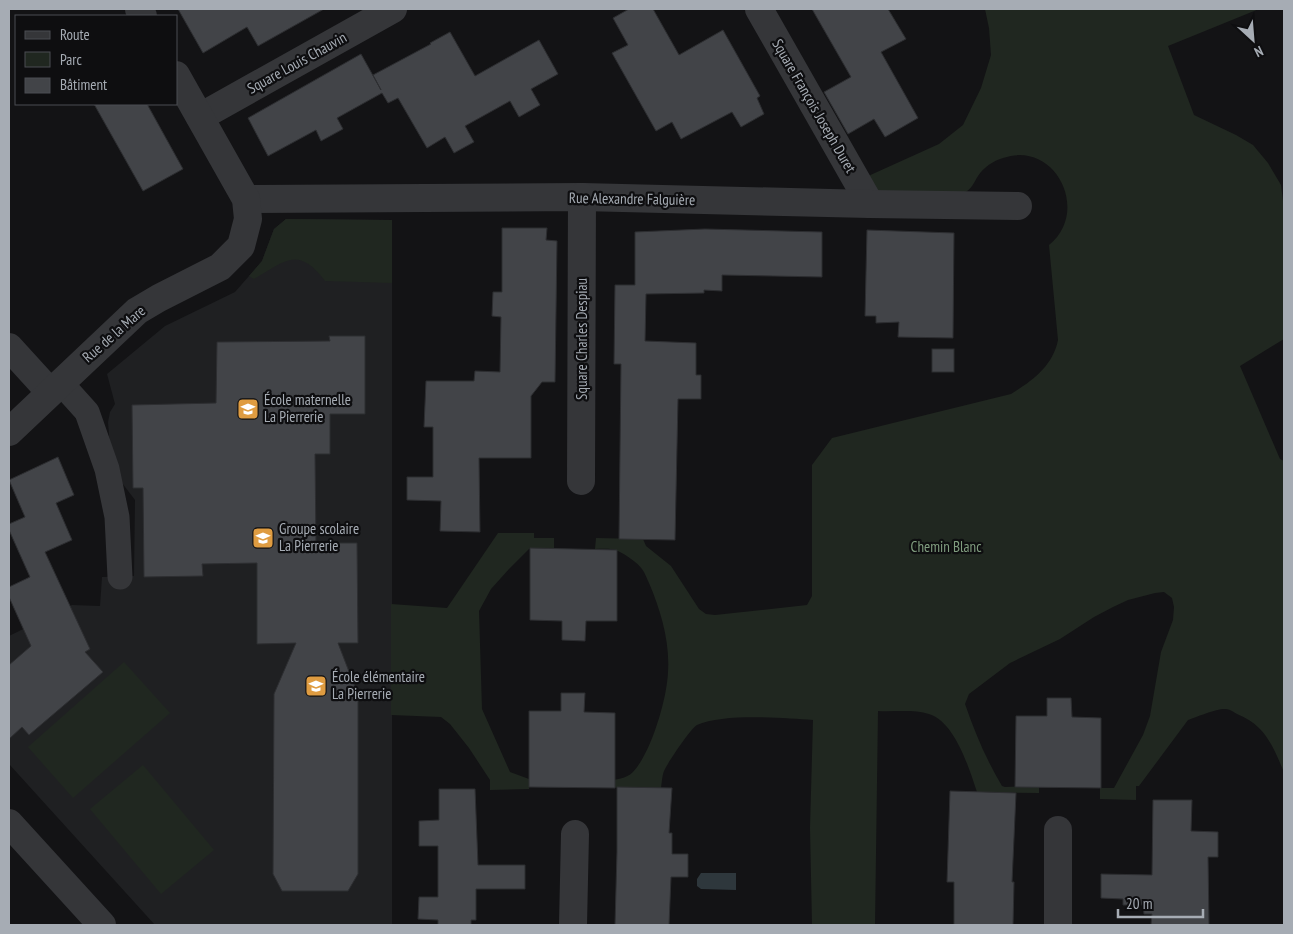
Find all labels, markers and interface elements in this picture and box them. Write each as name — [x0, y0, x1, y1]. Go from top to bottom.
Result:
legend — [15, 15, 178, 105]
north arrow — [1228, 15, 1278, 65]
text: Route — [60, 25, 90, 44]
street label: Square Louis Chauvin — [244, 27, 350, 98]
street label: Square François Joseph Duret — [768, 35, 860, 176]
text: N — [1251, 42, 1266, 61]
text: Parc — [60, 50, 82, 69]
text: Bâtiment — [60, 75, 107, 94]
street label: Rue Alexandre Falguière — [569, 188, 695, 209]
street label: Square Charles Despiau — [572, 278, 591, 400]
street label: Rue de la Mare — [78, 301, 149, 366]
place label: École maternelle La Pierrerie — [264, 390, 351, 426]
school or university icon: École maternelle La Pierrerie — [236, 397, 260, 421]
place label: Groupe scolaire La Pierrerie — [279, 519, 359, 555]
school or university icon: Groupe scolaire La Pierrerie — [251, 526, 275, 550]
park label: Chemin Blanc — [911, 537, 982, 556]
place label: École élémentaire La Pierrerie — [332, 667, 425, 703]
school or university icon: École élémentaire La Pierrerie — [304, 674, 328, 698]
scale bar — [1118, 886, 1203, 918]
text: 20 m — [1126, 894, 1152, 913]

